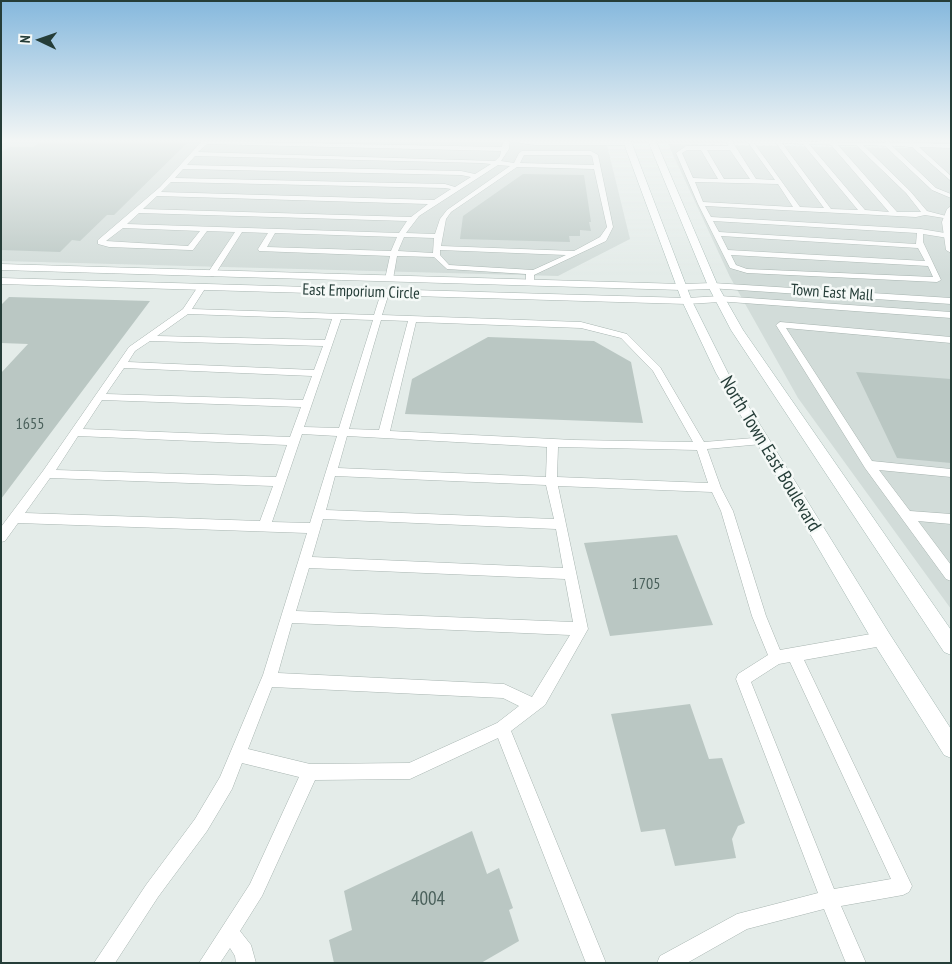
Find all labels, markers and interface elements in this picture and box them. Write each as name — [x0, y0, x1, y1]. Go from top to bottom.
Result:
north arrow — [15, 15, 65, 65]
text: N — [16, 35, 34, 43]
street label: East Emporium Circle — [302, 280, 420, 304]
street label: Town East Mall — [790, 281, 874, 305]
street label: North Town East Boulevard — [715, 372, 825, 536]
house number: 1655 — [16, 414, 44, 434]
house number: 1705 — [632, 574, 660, 594]
house number: 4004 — [411, 889, 445, 911]

